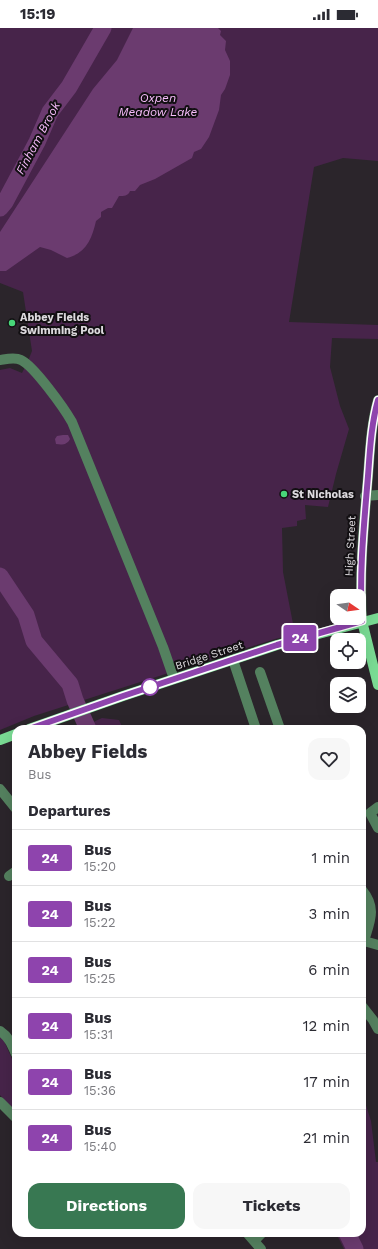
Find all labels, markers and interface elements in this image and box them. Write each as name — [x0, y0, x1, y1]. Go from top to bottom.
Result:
text: 15:19 — [20, 5, 55, 23]
water label: Oxpen Meadow Lake — [119, 91, 198, 119]
water label: Finham Brook — [13, 99, 63, 177]
place label: Abbey Fields Swimming Pool — [20, 311, 105, 337]
marker: Abbey Fields Swimming Pool — [7, 318, 17, 328]
place label: St Nicholas — [292, 488, 354, 501]
marker: St Nicholas — [279, 489, 289, 499]
street label: High Street — [342, 515, 359, 577]
north arrow — [330, 589, 366, 625]
map controls — [330, 589, 366, 713]
line badge: 24 — [282, 625, 318, 651]
text: 24 — [291, 630, 309, 646]
button: locate — [330, 633, 366, 669]
street label: Bridge Street — [174, 638, 245, 673]
button: layers — [330, 677, 366, 713]
unlabelled marker — [141, 678, 159, 696]
button: heart — [308, 738, 350, 780]
text: Abbey Fields — [28, 740, 147, 763]
text: Bus — [28, 767, 51, 782]
text: Departures — [28, 802, 111, 820]
text: Bus — [84, 841, 112, 859]
text: 1 min — [311, 849, 350, 867]
text: 24 — [41, 850, 59, 866]
text: 15:20 — [84, 859, 116, 874]
text: Bus — [84, 897, 112, 915]
text: 3 min — [309, 905, 350, 923]
text: 24 — [41, 906, 59, 922]
text: 15:22 — [84, 915, 116, 930]
text: Bus — [84, 953, 112, 971]
text: 6 min — [308, 961, 350, 979]
text: 24 — [41, 962, 59, 978]
text: 15:25 — [84, 971, 116, 986]
text: Bus — [84, 1009, 112, 1027]
text: 12 min — [303, 1017, 350, 1035]
text: 24 — [41, 1018, 59, 1034]
text: 15:31 — [84, 1027, 113, 1042]
text: Bus — [84, 1065, 112, 1083]
text: 17 min — [303, 1073, 350, 1091]
text: 24 — [41, 1074, 59, 1090]
text: 15:36 — [84, 1083, 116, 1098]
text: Bus — [84, 1121, 112, 1139]
text: 21 min — [303, 1129, 350, 1147]
text: 24 — [41, 1130, 59, 1146]
text: 15:40 — [84, 1139, 117, 1154]
button: Directions — [28, 1183, 185, 1229]
button: Tickets — [193, 1183, 350, 1229]

